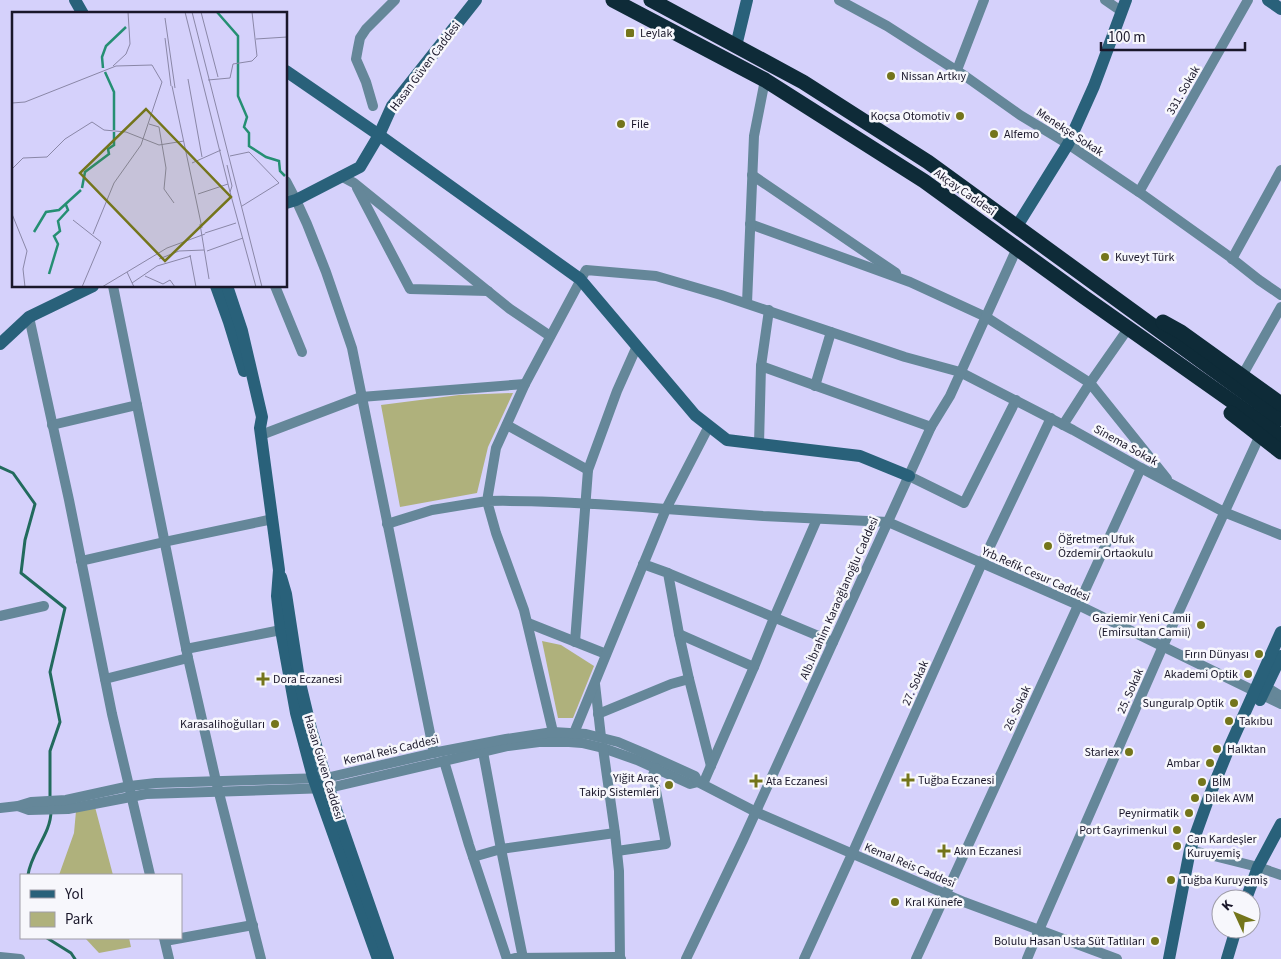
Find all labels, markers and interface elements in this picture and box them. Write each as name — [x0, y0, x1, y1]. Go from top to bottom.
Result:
inset map — [12, 12, 288, 288]
street label: Hasan Güven Caddesi — [386, 18, 465, 115]
scale bar — [1101, 20, 1245, 52]
place label: Leylak — [640, 25, 672, 42]
marker: Leylak — [624, 27, 636, 39]
text: 100 m — [1108, 27, 1146, 48]
street label: 331. Sokak — [1163, 63, 1204, 118]
place label: Nissan Artkıy — [901, 68, 966, 85]
marker: Nissan Artkıy — [885, 70, 897, 82]
street label: Menekşe Sokak — [1033, 104, 1107, 161]
place label: Koçsa Otomotiv — [870, 108, 950, 125]
marker: Koçsa Otomotiv — [954, 110, 966, 122]
place label: File — [631, 116, 649, 133]
marker: File — [615, 118, 627, 130]
place label: Alfemo — [1004, 126, 1039, 143]
marker: Alfemo — [988, 128, 1000, 140]
street label: Akçay Caddesi — [930, 165, 999, 220]
place label: Kuveyt Türk — [1115, 249, 1175, 266]
marker: Kuveyt Türk — [1099, 251, 1111, 263]
street label: Sinema Sokak — [1091, 421, 1161, 470]
street label: Alb.İbrahim Karaoğlanoğlu Caddesi — [796, 514, 883, 682]
place label: Öğretmen Ufuk Özdemir Ortaokulu — [1058, 531, 1153, 562]
marker: Öğretmen Ufuk Özdemir Ortaokulu — [1042, 540, 1054, 552]
street label: Yrb.Refik Cesur Caddesi — [978, 542, 1093, 606]
place label: Gaziemir Yeni Camii (Emirsultan Camii) — [1092, 610, 1191, 641]
marker: Gaziemir Yeni Camii (Emirsultan Camii) — [1195, 619, 1207, 631]
place label: Fırın Dünyası — [1184, 646, 1249, 663]
marker: Fırın Dünyası — [1253, 648, 1265, 660]
street label: 27. Sokak — [898, 658, 933, 709]
street label: 25. Sokak — [1113, 666, 1148, 717]
place label: Akademi Optik — [1164, 666, 1238, 683]
marker: Akademi Optik — [1242, 668, 1254, 680]
place label: Dora Eczanesi — [273, 671, 342, 688]
marker: Dora Eczanesi — [257, 673, 269, 685]
street label: 26. Sokak — [1000, 683, 1035, 734]
place label: Sunguralp Optik — [1143, 695, 1224, 712]
marker: Sunguralp Optik — [1228, 697, 1240, 709]
street label: Hasan Güven Caddesi — [300, 713, 348, 822]
place label: Takıbu — [1239, 713, 1273, 730]
marker: Takıbu — [1223, 715, 1235, 727]
place label: Karasalihoğulları — [180, 716, 265, 733]
marker: Karasalihoğulları — [269, 718, 281, 730]
street label: Kemal Reis Caddesi — [342, 731, 441, 770]
place label: Halktan — [1227, 741, 1266, 758]
marker: Halktan — [1211, 743, 1223, 755]
place label: Starlex — [1085, 744, 1120, 761]
marker: Starlex — [1123, 746, 1135, 758]
place label: Ambar — [1167, 755, 1201, 772]
marker: Ambar — [1204, 757, 1216, 769]
place label: Yiğit Araç Takip Sistemleri — [579, 770, 660, 801]
place label: Tuğba Eczanesi — [918, 772, 994, 789]
place label: Ata Eczanesi — [766, 773, 828, 790]
marker: Tuğba Eczanesi — [902, 774, 914, 786]
place label: BİM — [1212, 774, 1231, 791]
marker: Ata Eczanesi — [750, 775, 762, 787]
marker: BİM — [1196, 776, 1208, 788]
marker: Yiğit Araç Takip Sistemleri — [663, 779, 675, 791]
place label: Dilek AVM — [1205, 790, 1254, 807]
marker: Dilek AVM — [1189, 792, 1201, 804]
place label: Peynirmatik — [1118, 805, 1179, 822]
marker: Peynirmatik — [1183, 807, 1195, 819]
place label: Port Gayrimenkul — [1079, 822, 1167, 839]
marker: Port Gayrimenkul — [1171, 824, 1183, 836]
place label: Can Kardeşler Kuruyemiş — [1187, 831, 1258, 862]
street label: Kemal Reis Caddesi — [862, 839, 958, 892]
marker: Can Kardeşler Kuruyemiş — [1171, 840, 1183, 852]
place label: Akın Eczanesi — [954, 843, 1021, 860]
marker: Akın Eczanesi — [938, 845, 950, 857]
place label: Tuğba Kuruyemiş — [1181, 872, 1268, 889]
legend — [20, 874, 182, 939]
marker: Tuğba Kuruyemiş — [1165, 874, 1177, 886]
text: Yol — [64, 884, 84, 905]
north arrow — [1211, 889, 1261, 939]
place label: Kral Künefe — [905, 894, 963, 911]
text: K — [1217, 895, 1238, 916]
marker: Kral Künefe — [889, 896, 901, 908]
text: Park — [65, 909, 94, 930]
place label: Bolulu Hasan Usta Süt Tatlıları — [994, 933, 1145, 950]
marker: Bolulu Hasan Usta Süt Tatlıları — [1149, 935, 1161, 947]

